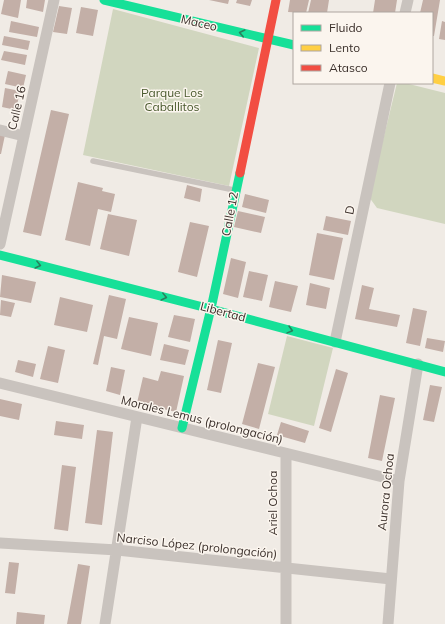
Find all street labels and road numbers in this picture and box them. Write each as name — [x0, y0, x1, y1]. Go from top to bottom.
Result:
street label: Maceo — [180, 11, 219, 34]
street label: Calle 16 — [4, 84, 29, 131]
street label: Calle 12 — [218, 190, 241, 237]
street label: D — [341, 204, 358, 216]
street label: Libertad — [199, 298, 247, 325]
street label: Morales Lemus (prolongación) — [120, 392, 285, 447]
street label: Aurora Ochoa — [374, 452, 397, 531]
street label: Ariel Ochoa — [265, 471, 280, 535]
street label: Narciso López (prolongación) — [116, 530, 278, 561]

